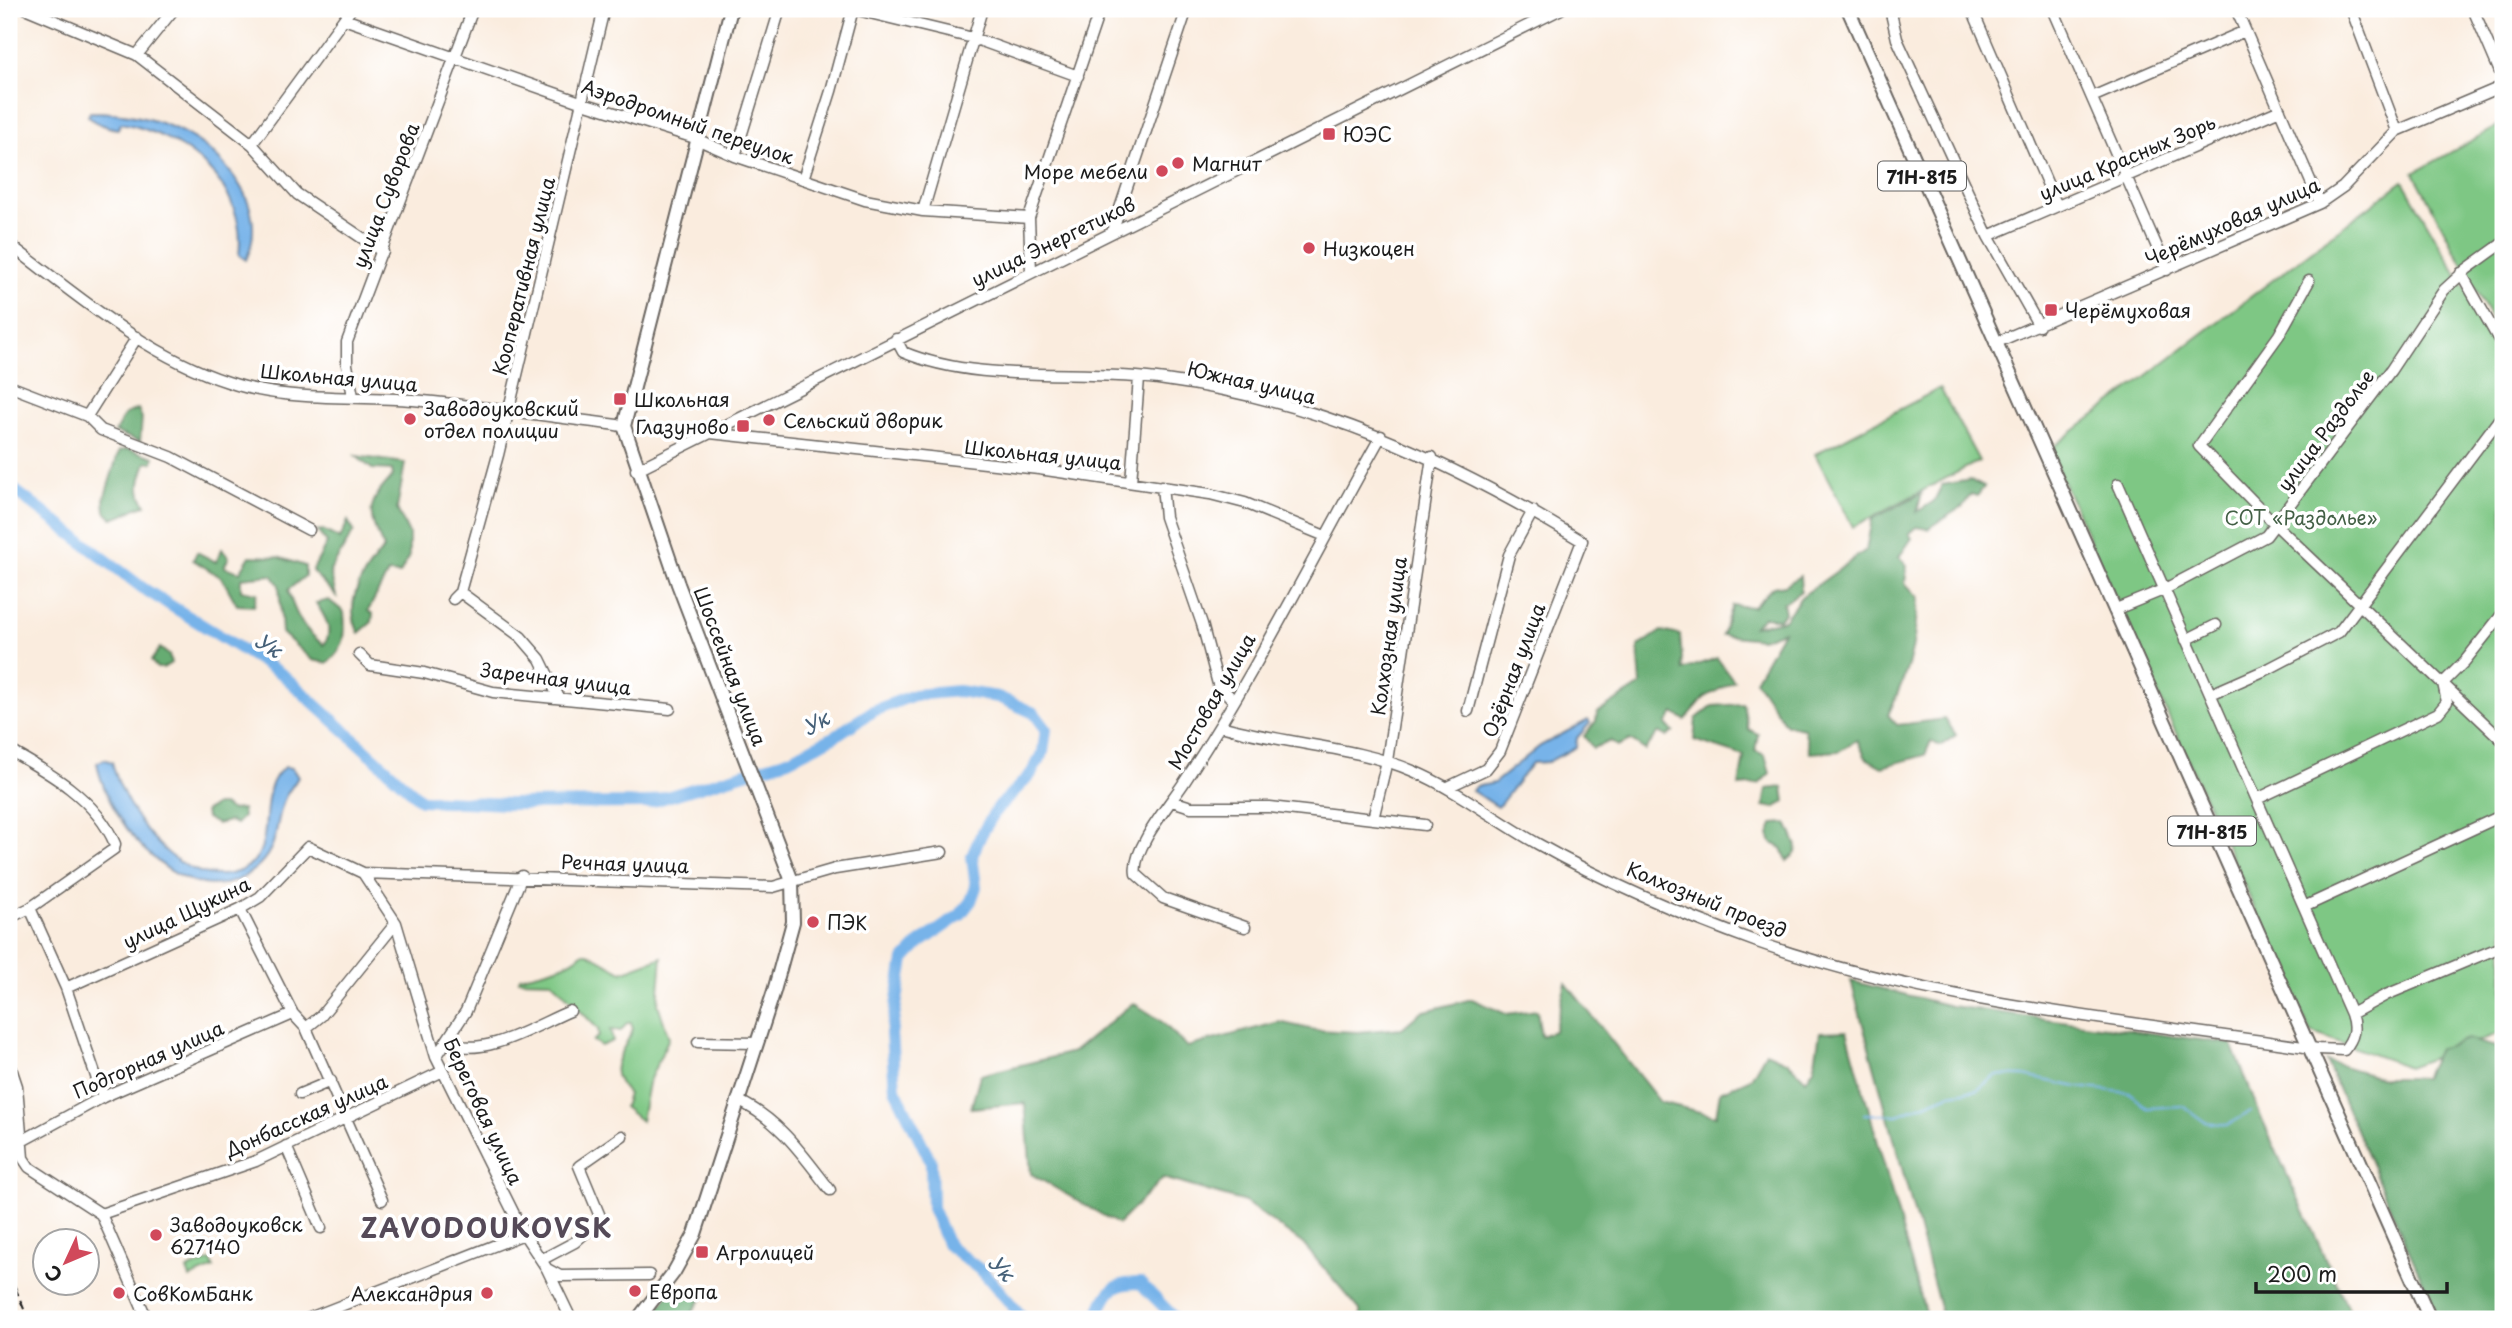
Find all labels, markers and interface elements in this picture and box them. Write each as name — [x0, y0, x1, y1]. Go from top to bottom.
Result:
street label: Аэродромный переулок — [578, 72, 798, 171]
street label: улица Красных Зорь — [2034, 107, 2220, 207]
street label: улица Суворова — [344, 118, 426, 272]
place label: ЮЭС — [1343, 120, 1392, 148]
marker: ЮЭС — [1321, 126, 1337, 142]
place label: Магнит — [1192, 149, 1262, 177]
marker: Магнит — [1170, 155, 1186, 171]
place label: Море мебели — [1024, 157, 1148, 185]
road number: 71Н-815 — [1878, 162, 1966, 190]
marker: Море мебели — [1154, 163, 1170, 179]
street label: Черёмуховая улица — [2140, 170, 2324, 272]
street label: Кооперативная улица — [485, 174, 561, 378]
street label: улица Энергетиков — [966, 189, 1140, 293]
place label: Низкоцен — [1323, 234, 1415, 262]
marker: Низкоцен — [1301, 240, 1317, 256]
place label: Черёмуховая — [2065, 296, 2191, 324]
marker: Черёмуховая — [2043, 302, 2059, 318]
street label: Южная улица — [1185, 354, 1319, 410]
street label: Школьная улица — [259, 356, 419, 398]
street label: улица Раздолье — [2270, 363, 2380, 497]
place label: Школьная — [634, 385, 730, 413]
marker: Школьная — [612, 391, 628, 407]
place label: Заводоуковский отдел полиции — [424, 394, 579, 444]
place label: Сельский дворик — [783, 406, 943, 434]
marker: Заводоуковский отдел полиции — [402, 411, 418, 427]
place label: Глазуново — [636, 412, 729, 440]
marker: Сельский дворик — [761, 412, 777, 428]
marker: Глазуново — [735, 418, 751, 434]
street label: Школьная улица — [963, 432, 1123, 476]
park label: СОТ «Раздолье» — [2225, 503, 2378, 531]
street label: Колхозная улица — [1363, 555, 1413, 717]
street label: Шоссейная улица — [688, 582, 774, 750]
street label: Озёрная улица — [1475, 599, 1552, 741]
water label: Ук — [249, 623, 290, 665]
street label: Мостовая улица — [1161, 628, 1261, 774]
street label: Заречная улица — [479, 655, 633, 701]
water label: Ук — [796, 701, 836, 742]
road number: 71Н-815 — [2168, 816, 2256, 846]
street label: Речная улица — [560, 847, 690, 879]
street label: Колхозный проезд — [1623, 854, 1791, 944]
street label: улица Щукина — [117, 869, 255, 955]
place label: ПЭК — [827, 908, 867, 936]
marker: ПЭК — [805, 914, 821, 930]
street label: Подгорная улица — [68, 1013, 228, 1105]
street label: Береговая улица — [438, 1033, 530, 1189]
street label: Донбасская улица — [220, 1067, 392, 1164]
district label: ZAVODOUKOVSK — [361, 1208, 613, 1247]
place label: Заводоуковск 627140 — [170, 1210, 303, 1260]
north arrow — [32, 1226, 102, 1296]
marker: Заводоуковск 627140 — [148, 1227, 164, 1243]
place label: Агролицей — [716, 1238, 814, 1266]
marker: Агролицей — [694, 1244, 710, 1260]
water label: Ук — [981, 1246, 1024, 1289]
scale bar — [2256, 1251, 2447, 1295]
text: 200 m — [2267, 1257, 2337, 1289]
text: С — [38, 1260, 68, 1289]
place label: Европа — [649, 1277, 718, 1305]
place label: СовКомБанк — [133, 1279, 253, 1307]
place label: Александрия — [351, 1279, 473, 1307]
marker: Европа — [627, 1283, 643, 1299]
marker: СовКомБанк — [111, 1285, 127, 1301]
marker: Александрия — [479, 1285, 495, 1301]

